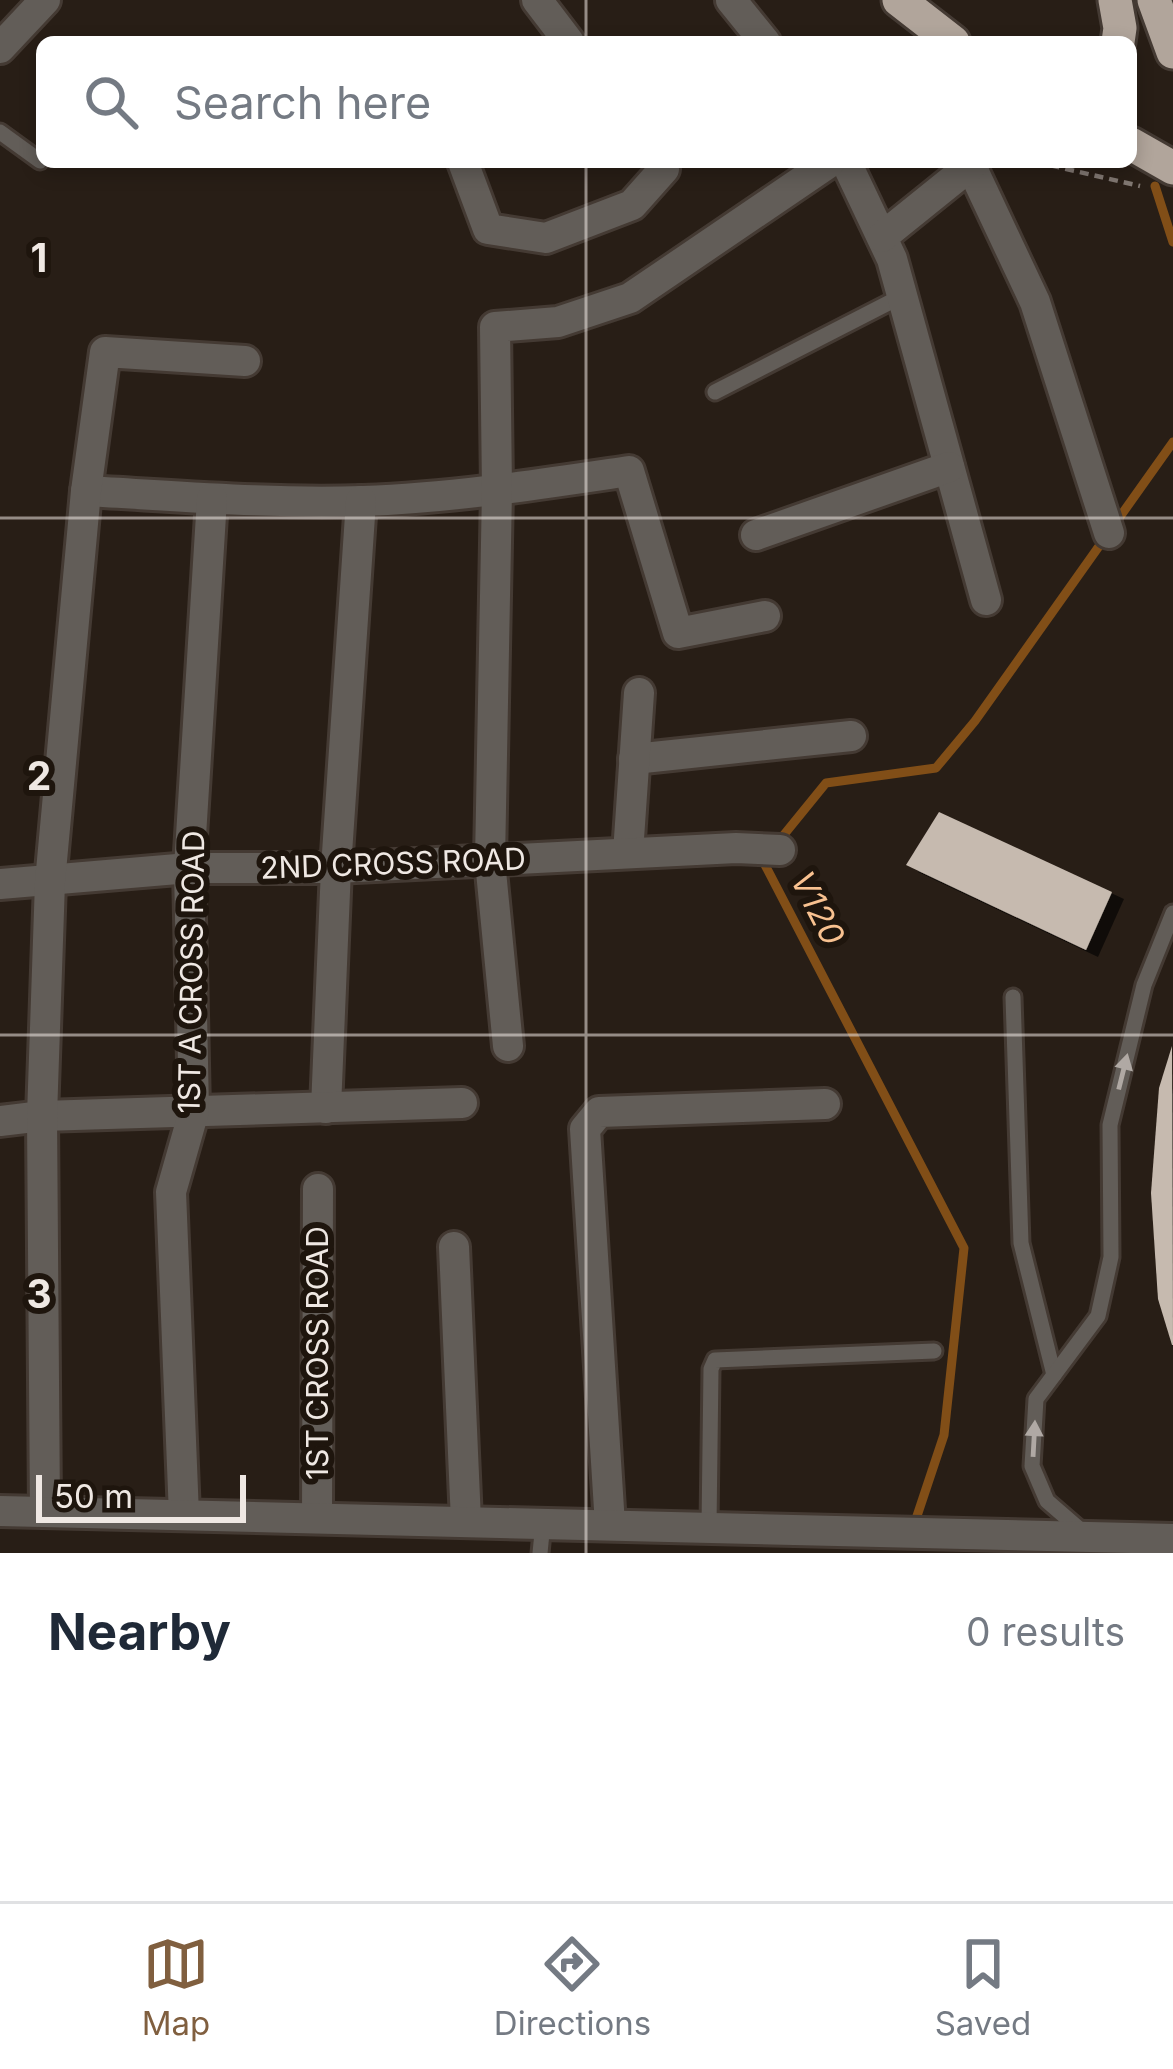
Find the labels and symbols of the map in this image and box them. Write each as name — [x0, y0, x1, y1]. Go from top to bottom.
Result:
text: 1 — [31, 234, 47, 281]
text: 2 — [27, 752, 51, 799]
street label: 1ST A CROSS ROAD — [171, 830, 211, 1114]
street label: 2ND CROSS ROAD — [260, 840, 526, 886]
water label: V120 — [783, 865, 853, 952]
one-way arrow — [1114, 1054, 1133, 1091]
street label: 1ST CROSS ROAD — [299, 1226, 335, 1480]
text: 3 — [26, 1270, 52, 1317]
one-way arrow — [1025, 1419, 1044, 1457]
scale bar — [36, 1469, 246, 1522]

